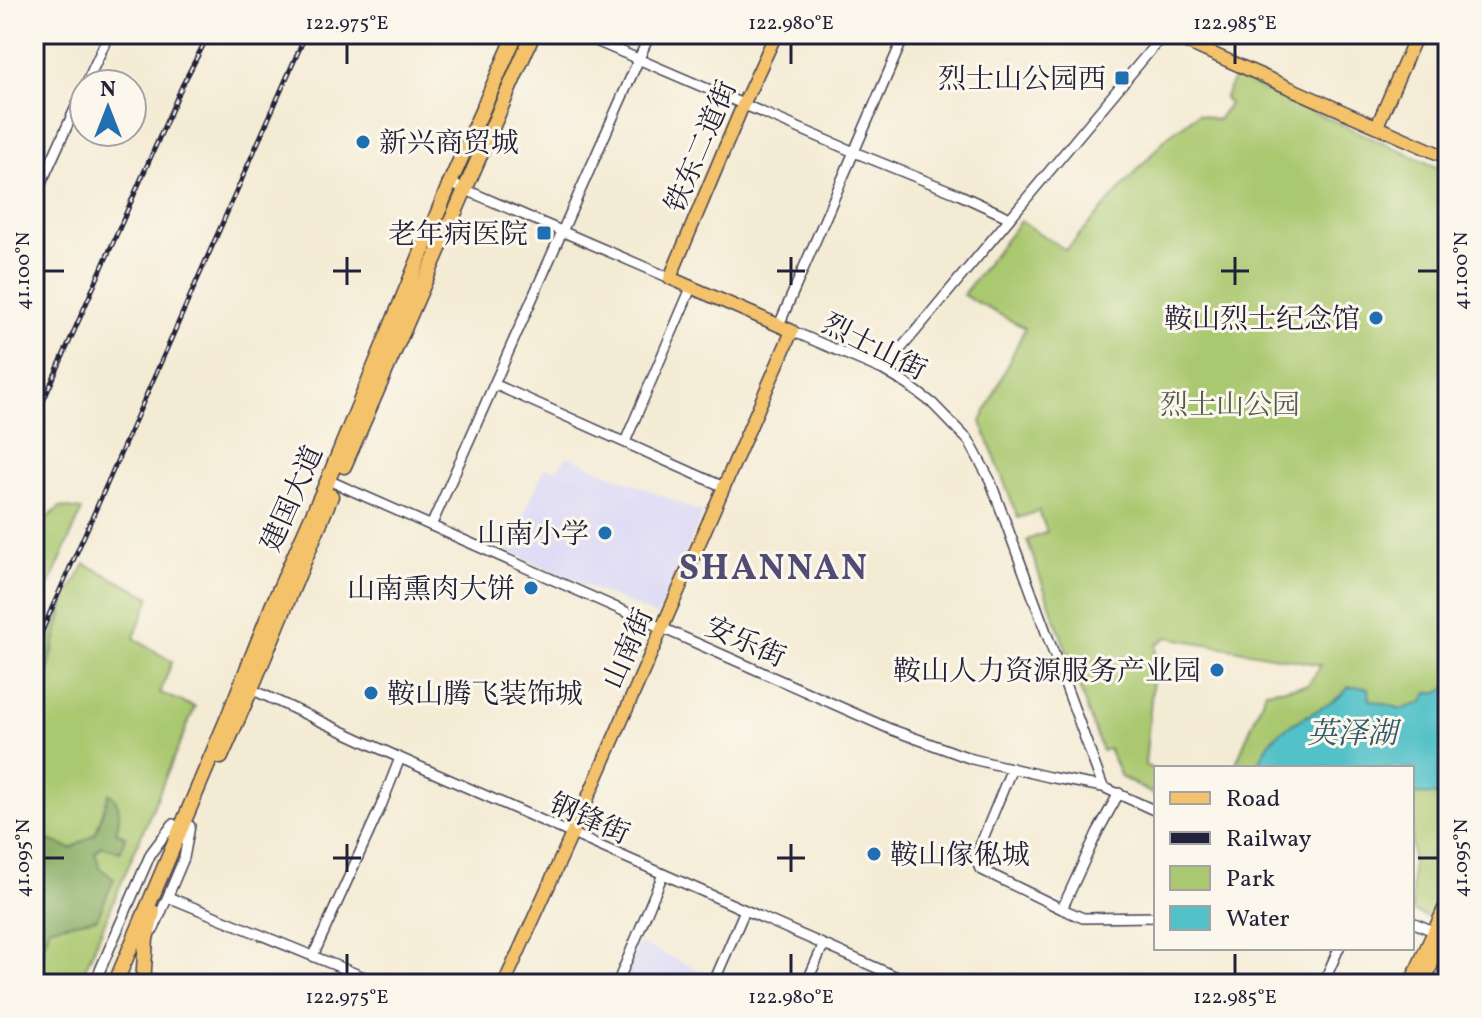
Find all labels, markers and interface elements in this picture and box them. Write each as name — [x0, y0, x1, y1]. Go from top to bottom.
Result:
text: 122.975°E — [305, 10, 389, 38]
text: 122.980°E — [748, 10, 834, 38]
text: 122.985°E — [1193, 10, 1277, 38]
place label: 烈士山公园西 — [938, 61, 1106, 100]
north arrow — [68, 68, 148, 148]
marker: 烈士山公园西 — [1113, 69, 1131, 87]
text: N — [100, 75, 116, 106]
street label: 铁东二道街 — [657, 75, 748, 219]
place label: 新兴商贸城 — [379, 125, 519, 164]
marker: 新兴商贸城 — [354, 133, 372, 151]
place label: 老年病医院 — [388, 216, 528, 255]
marker: 老年病医院 — [535, 224, 553, 242]
text: 41.100°N — [10, 232, 38, 310]
text: 41.100°N — [1448, 232, 1476, 310]
place label: 鞍山烈士纪念馆 — [1164, 301, 1360, 340]
street label: 烈士山街 — [815, 305, 933, 391]
marker: 鞍山烈士纪念馆 — [1367, 309, 1385, 327]
park label: 烈士山公园 — [1160, 387, 1300, 426]
street label: 建国大道 — [253, 440, 334, 558]
place label: 山南小学 — [477, 516, 589, 555]
marker: 山南小学 — [596, 524, 614, 542]
district label: SHANNAN — [679, 545, 869, 595]
place label: 山南熏肉大饼 — [347, 571, 515, 610]
marker: 山南熏肉大饼 — [522, 579, 540, 597]
street label: 山南街 — [594, 603, 664, 695]
street label: 安乐街 — [699, 608, 791, 678]
place label: 鞍山人力资源服务产业园 — [893, 653, 1201, 692]
marker: 鞍山人力资源服务产业园 — [1208, 661, 1226, 679]
place label: 鞍山腾飞装饰城 — [387, 676, 583, 715]
marker: 鞍山腾飞装饰城 — [362, 684, 380, 702]
water label: 英泽湖 — [1307, 714, 1402, 756]
legend — [1154, 766, 1414, 950]
text: Road — [1226, 783, 1280, 817]
street label: 钢锋街 — [543, 785, 635, 855]
text: 41.095°N — [10, 818, 38, 897]
text: 41.095°N — [1448, 818, 1476, 897]
text: Railway — [1226, 823, 1312, 857]
place label: 鞍山傢俬城 — [890, 837, 1030, 876]
marker: 鞍山傢俬城 — [865, 845, 883, 863]
text: Park — [1226, 863, 1275, 897]
text: Water — [1226, 903, 1290, 937]
text: 122.975°E — [305, 984, 389, 1012]
text: 122.980°E — [748, 984, 834, 1012]
text: 122.985°E — [1193, 984, 1277, 1012]

